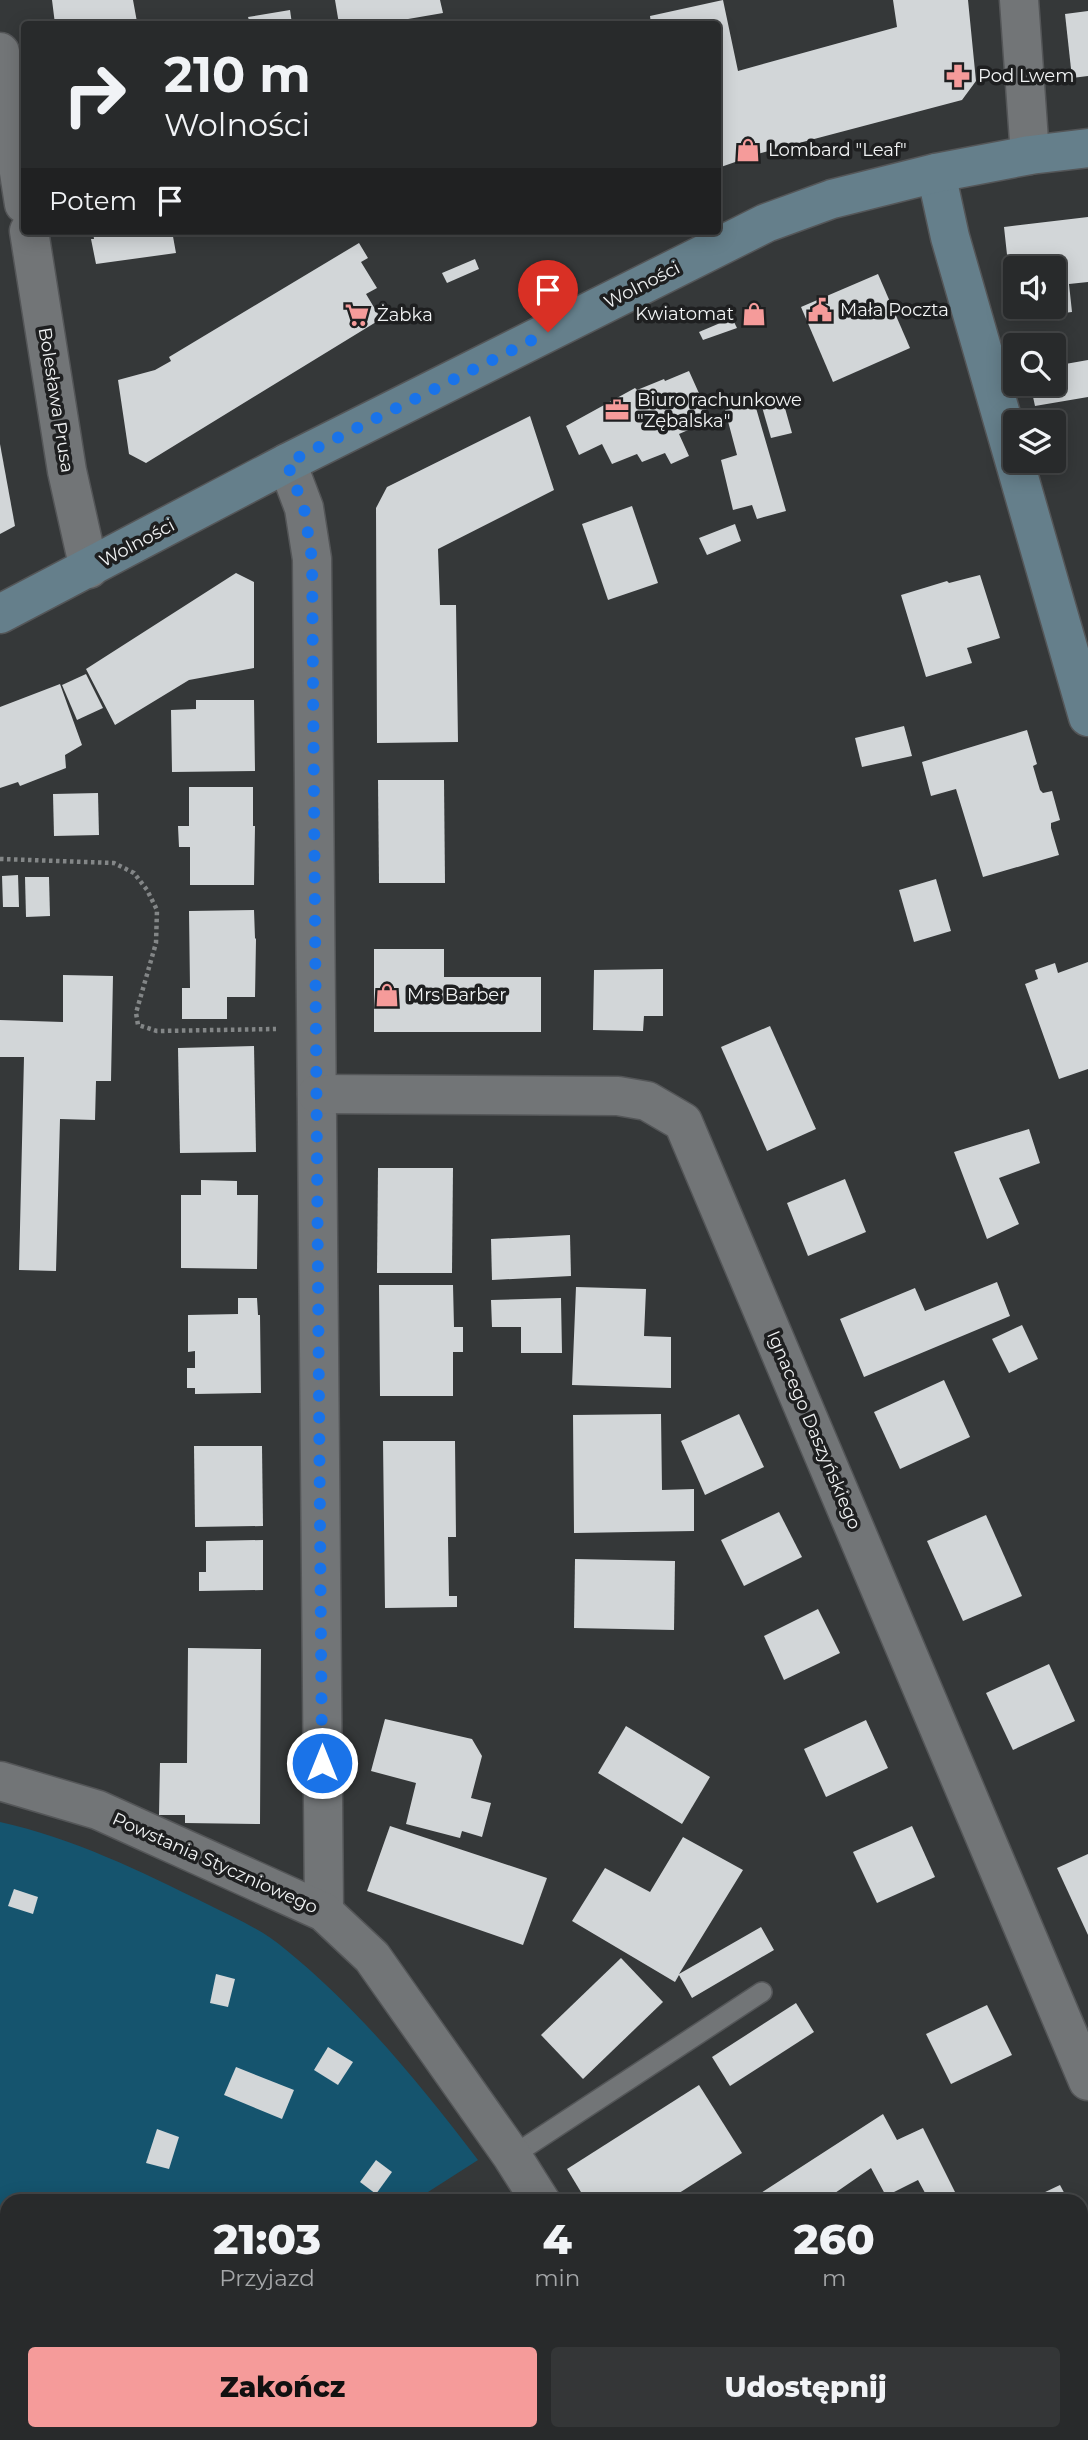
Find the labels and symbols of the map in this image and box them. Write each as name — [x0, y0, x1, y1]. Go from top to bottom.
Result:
pharmacy icon: Pod Lwem — [944, 62, 972, 90]
place label: Pod Lwem — [978, 65, 1074, 87]
shop icon: Lombard "Leaf" — [734, 136, 762, 164]
place label: Lombard "Leaf" — [768, 139, 907, 161]
street label: Wolności — [600, 257, 684, 313]
pin — [518, 260, 578, 332]
public building icon: Mała Poczta — [806, 296, 834, 324]
place label: Mała Poczta — [840, 299, 949, 321]
shop icon: Kwiatomat — [740, 300, 768, 328]
supermarket icon: Żabka — [343, 301, 371, 329]
place label: Kwiatomat — [635, 303, 734, 325]
place label: Żabka — [377, 304, 433, 326]
street label: Bolesława Prusa — [34, 326, 78, 474]
place label: Biuro rachunkowe "Zębalska" — [637, 389, 802, 432]
office icon: Biuro rachunkowe "Zębalska" — [603, 396, 631, 424]
street label: Wolności — [96, 514, 178, 572]
shop icon: Mrs Barber — [373, 981, 401, 1009]
place label: Mrs Barber — [407, 984, 506, 1006]
street label: Ignacego Daszyńskiego — [762, 1327, 866, 1533]
position arrow — [285, 1726, 359, 1800]
street label: Powstania Styczniowego — [109, 1808, 321, 1918]

